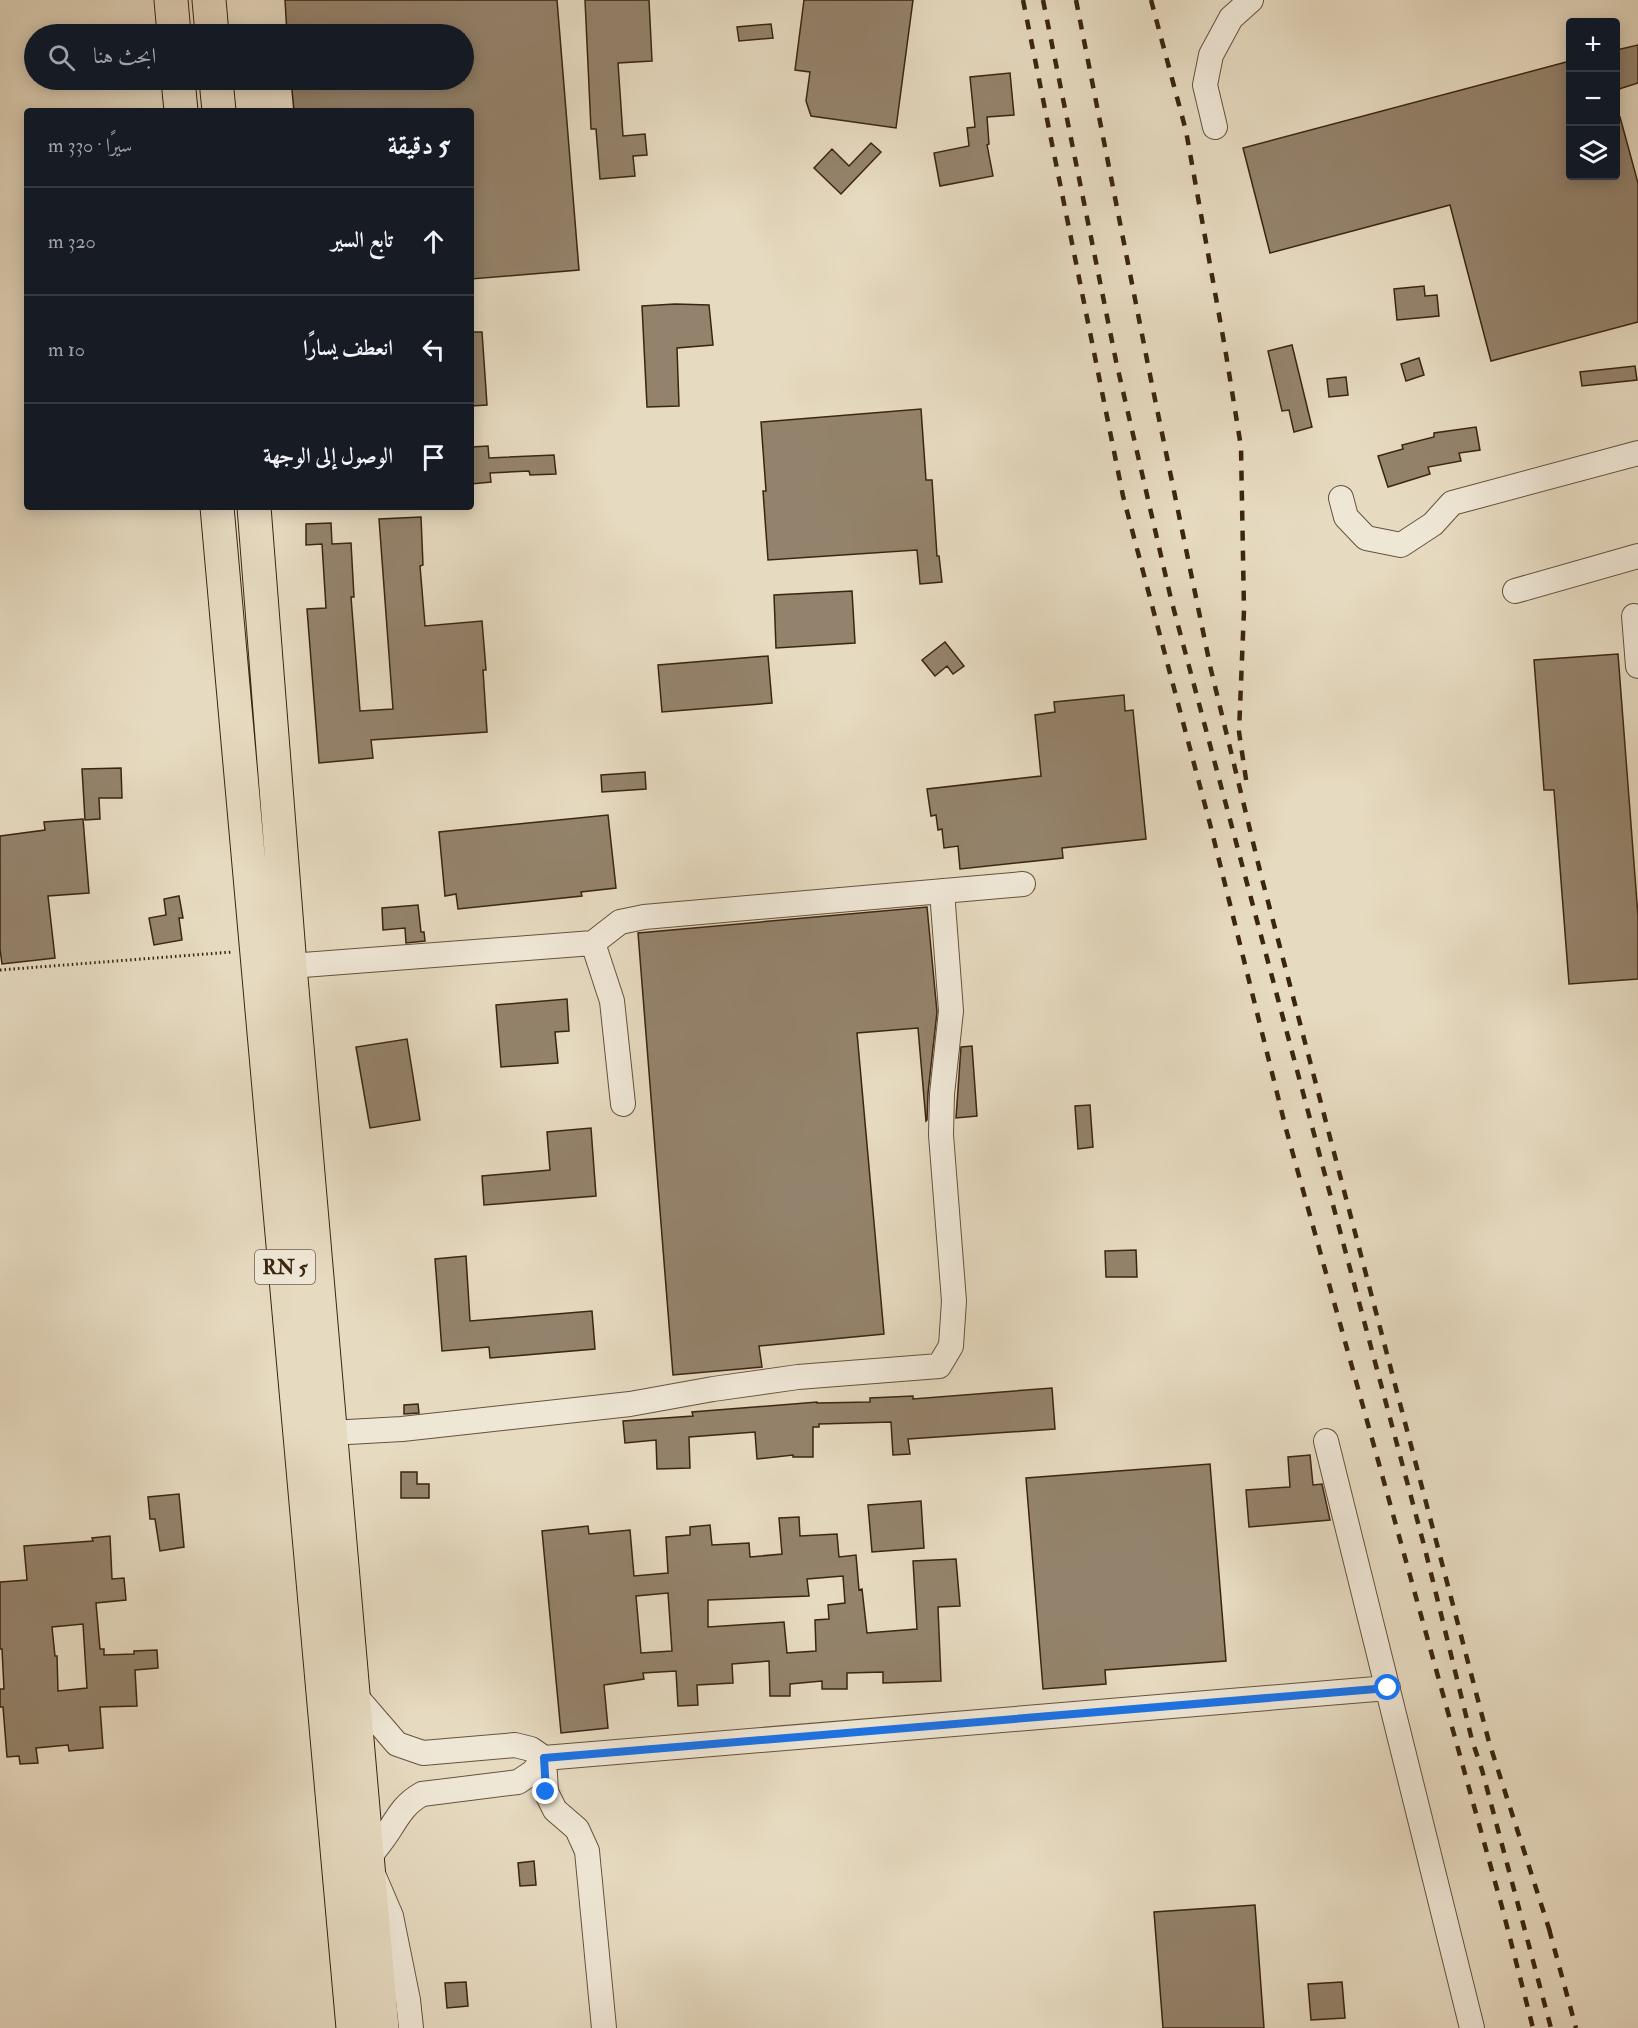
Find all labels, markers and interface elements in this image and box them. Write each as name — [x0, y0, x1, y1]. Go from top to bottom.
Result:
map controls — [1566, 18, 1620, 180]
button: + — [1566, 18, 1620, 72]
search box — [24, 24, 474, 90]
icon: search — [45, 41, 78, 74]
text: ابحث هنا — [93, 42, 156, 70]
button: − — [1566, 72, 1620, 126]
button: layers — [1566, 126, 1620, 180]
text: 5 دقيقة — [388, 130, 450, 162]
text: سيرًا · 330 m — [48, 133, 132, 158]
icon: ahead — [417, 225, 450, 258]
text: تابع السير — [331, 226, 393, 254]
text: 320 m — [48, 229, 96, 254]
icon: left — [417, 333, 450, 366]
text: انعطف يسارًا — [303, 334, 393, 362]
text: 10 m — [48, 337, 85, 362]
icon: arrive — [417, 441, 450, 474]
text: الوصول إلى الوجهة — [263, 442, 393, 470]
road number: RN 5 — [255, 1250, 315, 1284]
route start — [1374, 1674, 1400, 1700]
route end — [532, 1778, 558, 1804]

